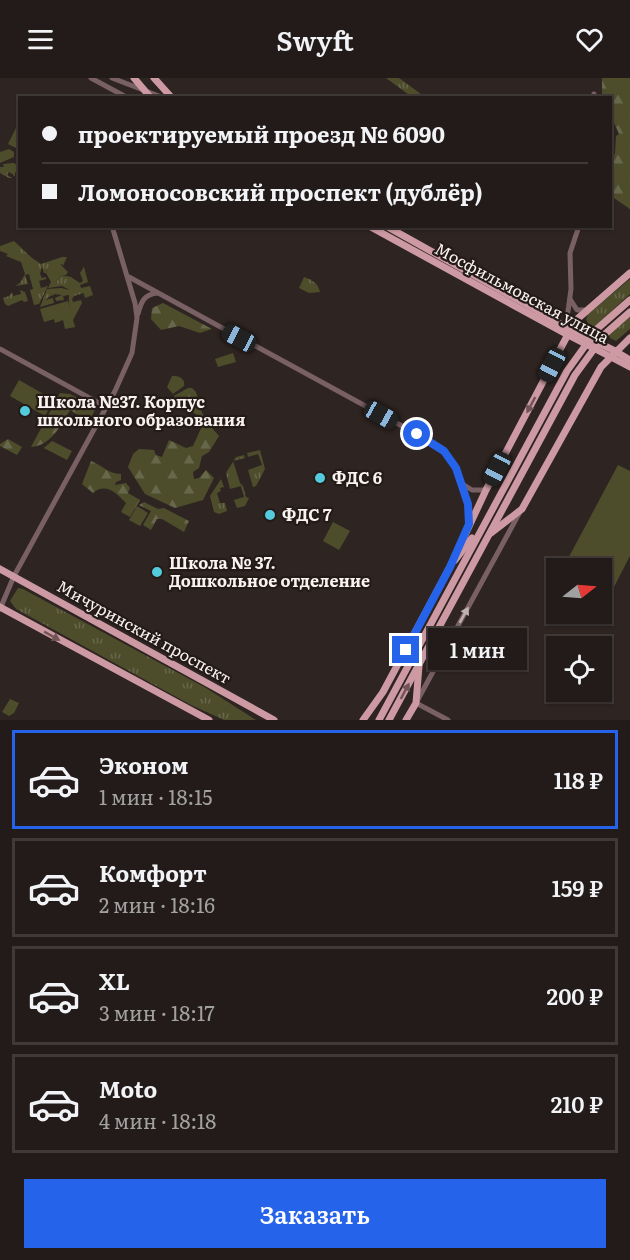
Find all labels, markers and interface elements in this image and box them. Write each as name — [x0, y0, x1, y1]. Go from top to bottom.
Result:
text: Swyft — [276, 19, 354, 59]
icon: menu — [24, 23, 57, 56]
icon: heart — [573, 23, 606, 56]
text: проектируемый проезд № 6090 — [78, 117, 445, 150]
text: Ломоносовский проспект (дублёр) — [78, 175, 483, 208]
street label: Мосфильмовская улица — [431, 236, 614, 349]
car — [219, 322, 259, 354]
car — [536, 345, 568, 385]
place label: Школа №37. Корпус школьного образования — [37, 389, 245, 431]
one-way arrow — [526, 397, 536, 414]
car — [361, 398, 401, 432]
marker: Школа №37. Корпус школьного образования — [18, 404, 32, 418]
route start — [403, 420, 430, 447]
car — [481, 449, 513, 489]
place label: ФДС 6 — [332, 465, 382, 489]
marker: ФДС 6 — [313, 471, 327, 485]
place label: ФДС 7 — [282, 502, 332, 526]
marker: ФДС 7 — [263, 508, 277, 522]
place label: Школа № 37. Дошкольное отделение — [169, 550, 370, 592]
north arrow — [546, 558, 612, 624]
map controls — [546, 558, 612, 702]
marker: Школа № 37. Дошкольное отделение — [150, 565, 164, 579]
street label: Мичуринский проспект — [53, 573, 236, 689]
one-way arrow — [459, 606, 469, 623]
callout: 1 мин — [427, 629, 526, 671]
one-way arrow — [44, 631, 61, 641]
text: 1 мин — [450, 634, 505, 664]
route end — [392, 636, 419, 663]
button: locate — [546, 636, 612, 702]
one-way arrow — [400, 682, 410, 699]
text: Эконом — [99, 748, 188, 781]
icon: car — [27, 753, 81, 807]
text: 118 ₽ — [554, 763, 603, 796]
text: 1 мин · 18:15 — [99, 781, 212, 811]
text: Комфорт — [99, 856, 207, 889]
icon: car — [27, 861, 81, 915]
text: 159 ₽ — [552, 871, 603, 904]
text: 2 мин · 18:16 — [99, 889, 215, 919]
text: XL — [99, 964, 130, 997]
icon: car — [27, 969, 81, 1023]
text: 200 ₽ — [547, 979, 603, 1012]
text: 3 мин · 18:17 — [99, 997, 215, 1027]
text: Moto — [99, 1072, 157, 1105]
icon: car — [27, 1077, 81, 1131]
text: 210 ₽ — [551, 1087, 603, 1120]
text: 4 мин · 18:18 — [99, 1105, 216, 1135]
button: Заказать — [24, 1179, 606, 1248]

